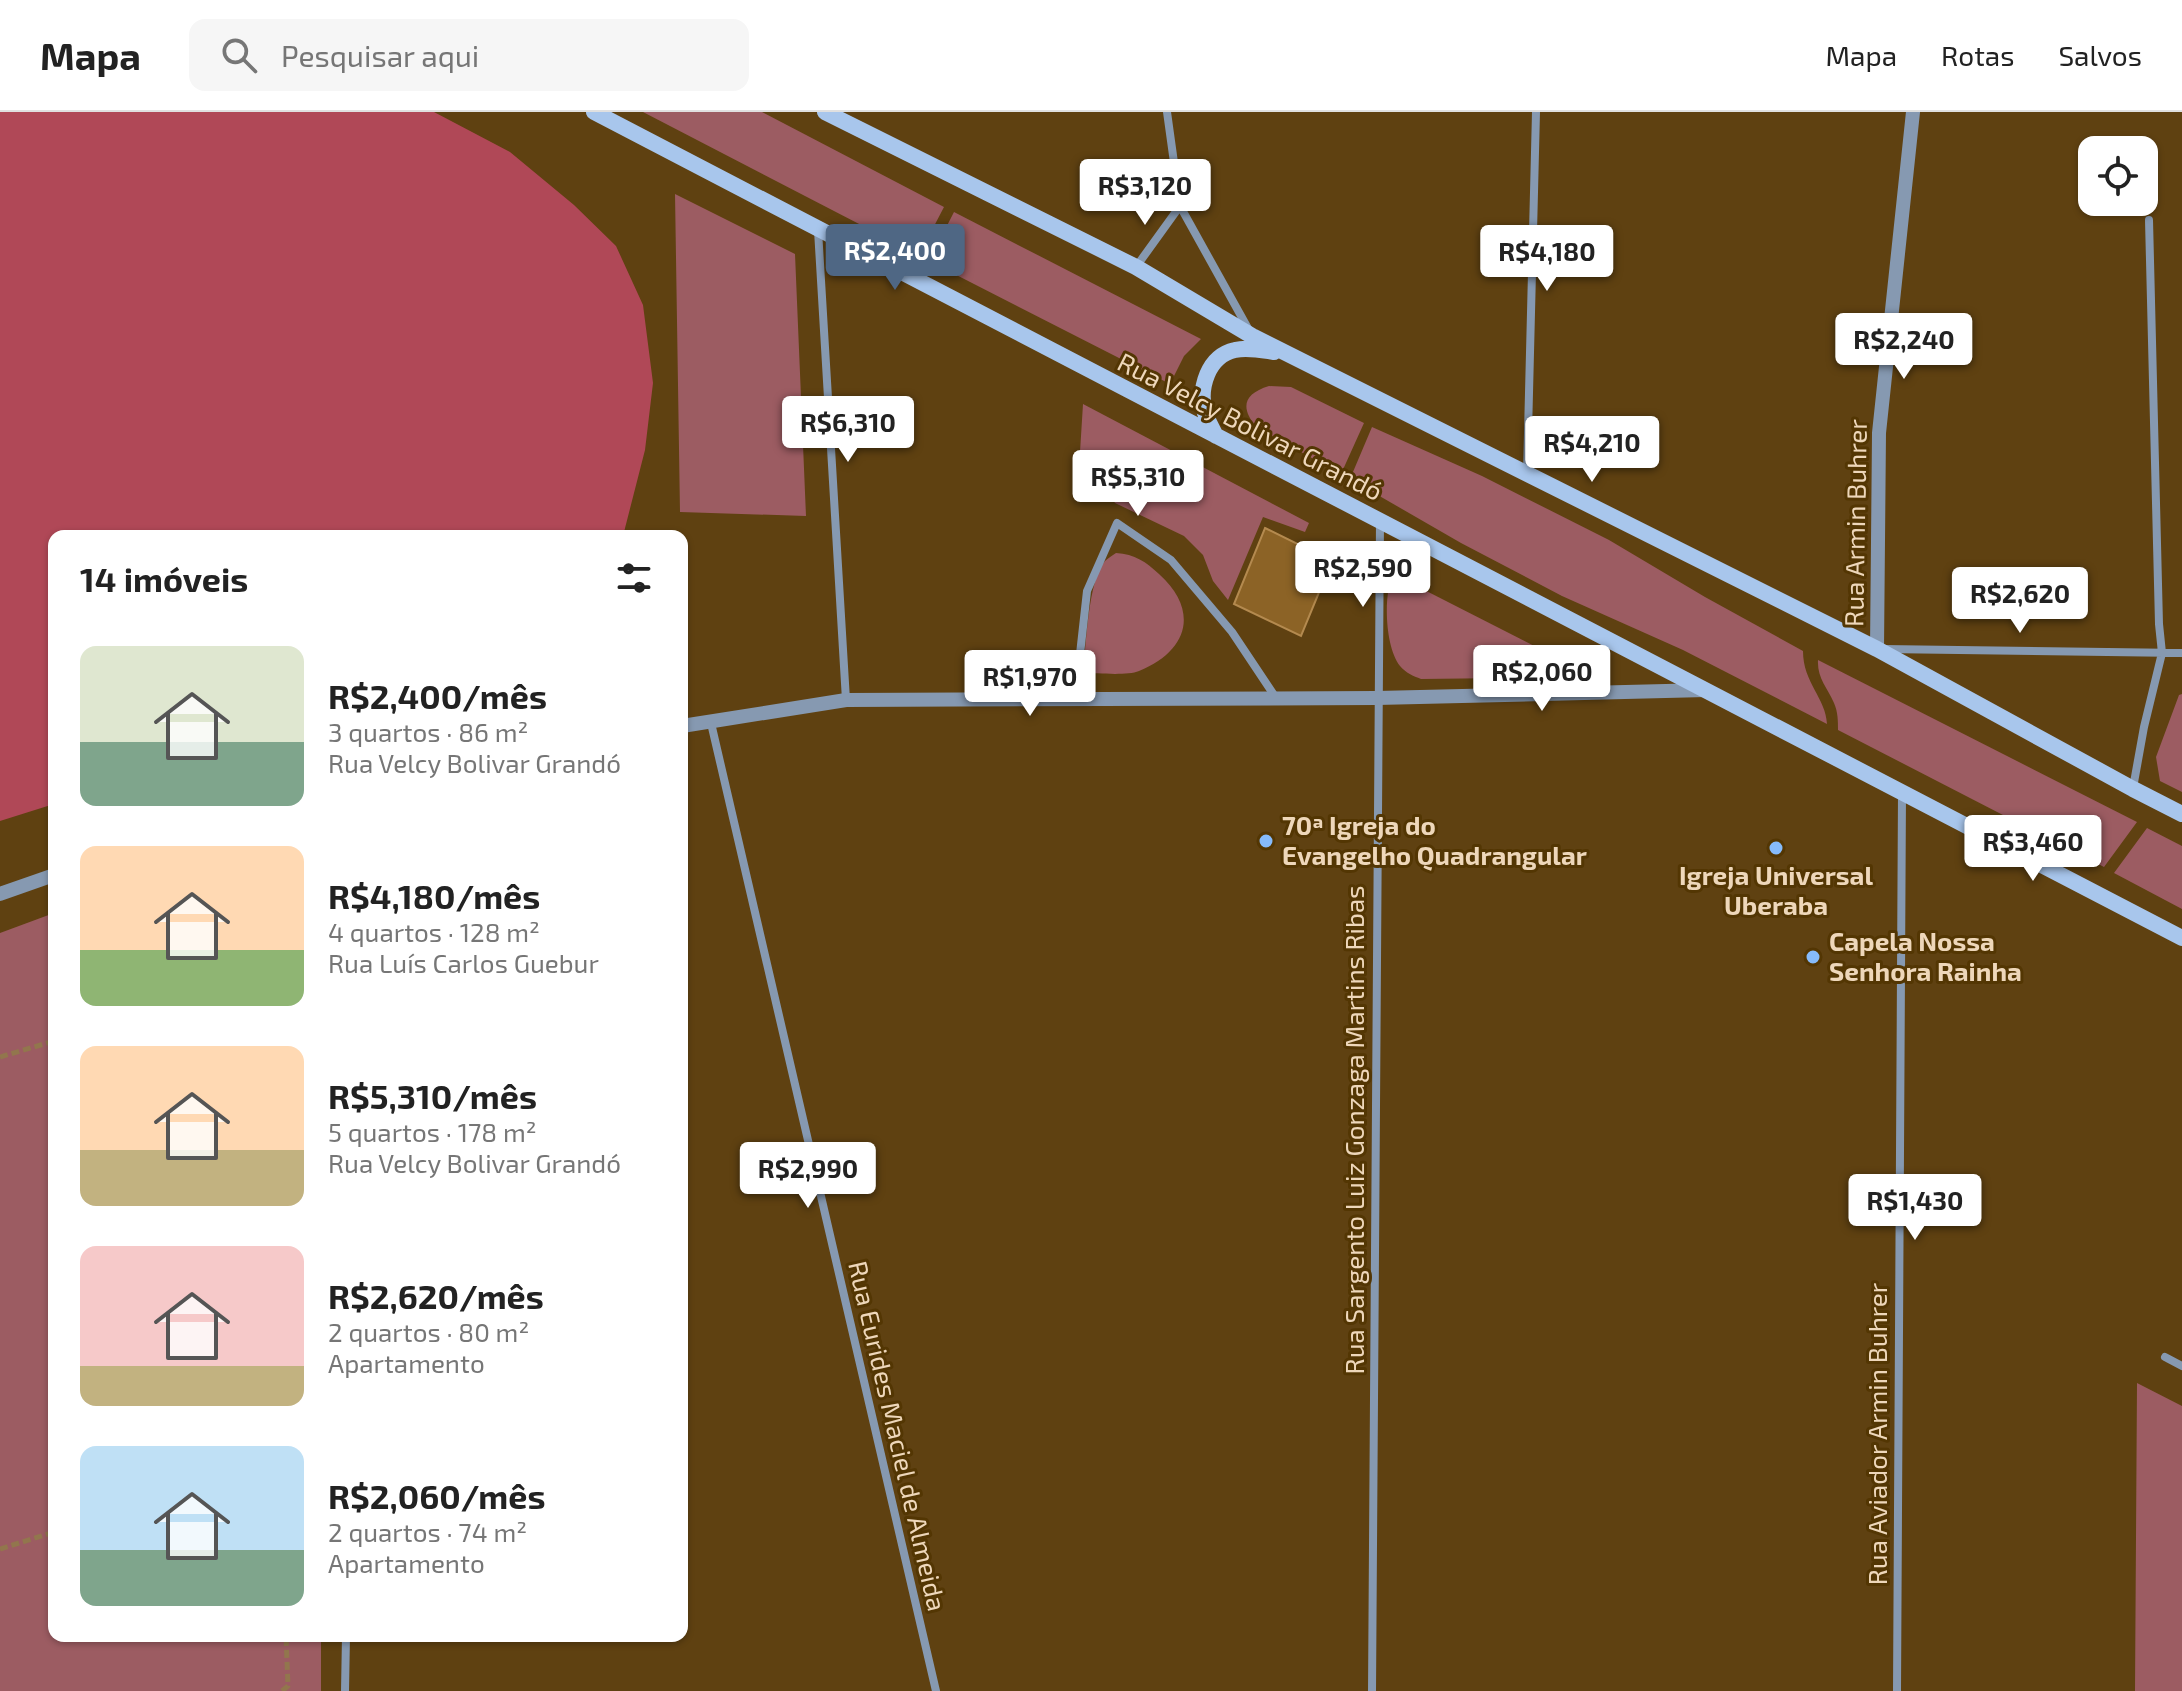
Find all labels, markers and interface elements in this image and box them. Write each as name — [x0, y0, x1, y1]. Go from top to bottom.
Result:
search box — [189, 19, 749, 91]
text: Mapa — [40, 32, 141, 78]
icon: search — [217, 33, 261, 77]
text: Pesquisar aqui — [281, 37, 479, 73]
text: Mapa — [1826, 38, 1897, 72]
text: Rotas — [1941, 38, 2014, 72]
text: Salvos — [2058, 38, 2142, 72]
map controls — [2078, 136, 2158, 216]
button: locate — [2078, 136, 2158, 216]
pin: R$3,120 — [1071, 159, 1219, 227]
text: R$3,120 — [1098, 169, 1192, 200]
pin: R$2,400 — [821, 224, 969, 292]
pin: R$4,180 — [1473, 225, 1621, 293]
text: R$2,400 — [844, 234, 946, 265]
text: R$4,180 — [1498, 235, 1596, 266]
pin: R$2,240 — [1830, 313, 1978, 381]
text: R$2,240 — [1853, 323, 1955, 354]
street label: Rua Velcy Bolivar Grandó — [1113, 345, 1388, 506]
pin: R$6,310 — [774, 396, 922, 464]
text: R$6,310 — [800, 406, 896, 437]
pin: R$4,210 — [1518, 416, 1666, 484]
street label: Rua Armin Buhrer — [1837, 419, 1872, 627]
text: R$4,210 — [1543, 426, 1641, 457]
pin: R$5,310 — [1064, 450, 1212, 518]
text: R$5,310 — [1091, 460, 1185, 491]
pin: R$2,590 — [1289, 541, 1437, 609]
text: R$2,590 — [1313, 551, 1413, 582]
icon: filters — [612, 556, 656, 600]
text: 14 imóveis — [80, 558, 248, 599]
pin: R$2,620 — [1946, 567, 2094, 635]
text: R$2,620 — [1970, 577, 2070, 608]
pin: R$2,060 — [1468, 645, 1616, 713]
pin: R$1,970 — [956, 650, 1104, 718]
text: R$2,060 — [1491, 655, 1593, 686]
text: R$1,970 — [983, 660, 1077, 691]
text: R$2,400/mês — [328, 675, 547, 716]
icon: home — [144, 678, 240, 774]
text: 3 quartos · 86 m² — [328, 716, 528, 747]
text: Rua Velcy Bolivar Grandó — [328, 747, 621, 778]
place label: 70ª Igreja do Evangelho Quadrangular — [1282, 809, 1587, 871]
pin: R$3,460 — [1959, 815, 2107, 883]
text: R$3,460 — [1982, 825, 2084, 856]
marker: 70ª Igreja do Evangelho Quadrangular — [1257, 832, 1275, 850]
marker: Igreja Universal Uberaba — [1767, 839, 1785, 857]
place label: Igreja Universal Uberaba — [1679, 859, 1873, 920]
text: R$4,180/mês — [328, 875, 540, 916]
icon: home — [144, 878, 240, 974]
street label: Rua Sargento Luiz Gonzaga Martins Ribas — [1338, 886, 1369, 1374]
text: 4 quartos · 128 m² — [328, 916, 540, 947]
place label: Capela Nossa Senhora Rainha — [1829, 925, 2022, 986]
text: Rua Luís Carlos Guebur — [328, 947, 599, 978]
marker: Capela Nossa Senhora Rainha — [1804, 948, 1822, 966]
text: R$5,310/mês — [328, 1075, 537, 1116]
icon: home — [144, 1078, 240, 1174]
text: 5 quartos · 178 m² — [328, 1116, 536, 1147]
pin: R$2,990 — [734, 1142, 882, 1210]
text: Rua Velcy Bolivar Grandó — [328, 1147, 621, 1178]
text: R$2,990 — [758, 1152, 858, 1183]
pin: R$1,430 — [1841, 1174, 1989, 1242]
text: R$1,430 — [1866, 1184, 1964, 1215]
street label: Rua Eurides Maciel de Almeida — [843, 1258, 954, 1614]
text: R$2,620/mês — [328, 1275, 544, 1316]
icon: home — [144, 1278, 240, 1374]
street label: Rua Aviador Armin Buhrer — [1861, 1283, 1892, 1585]
text: 2 quartos · 80 m² — [328, 1316, 529, 1347]
text: Apartamento — [328, 1347, 485, 1378]
text: R$2,060/mês — [328, 1475, 546, 1516]
icon: home — [144, 1478, 240, 1574]
text: 2 quartos · 74 m² — [328, 1516, 527, 1547]
text: Apartamento — [328, 1547, 485, 1578]

